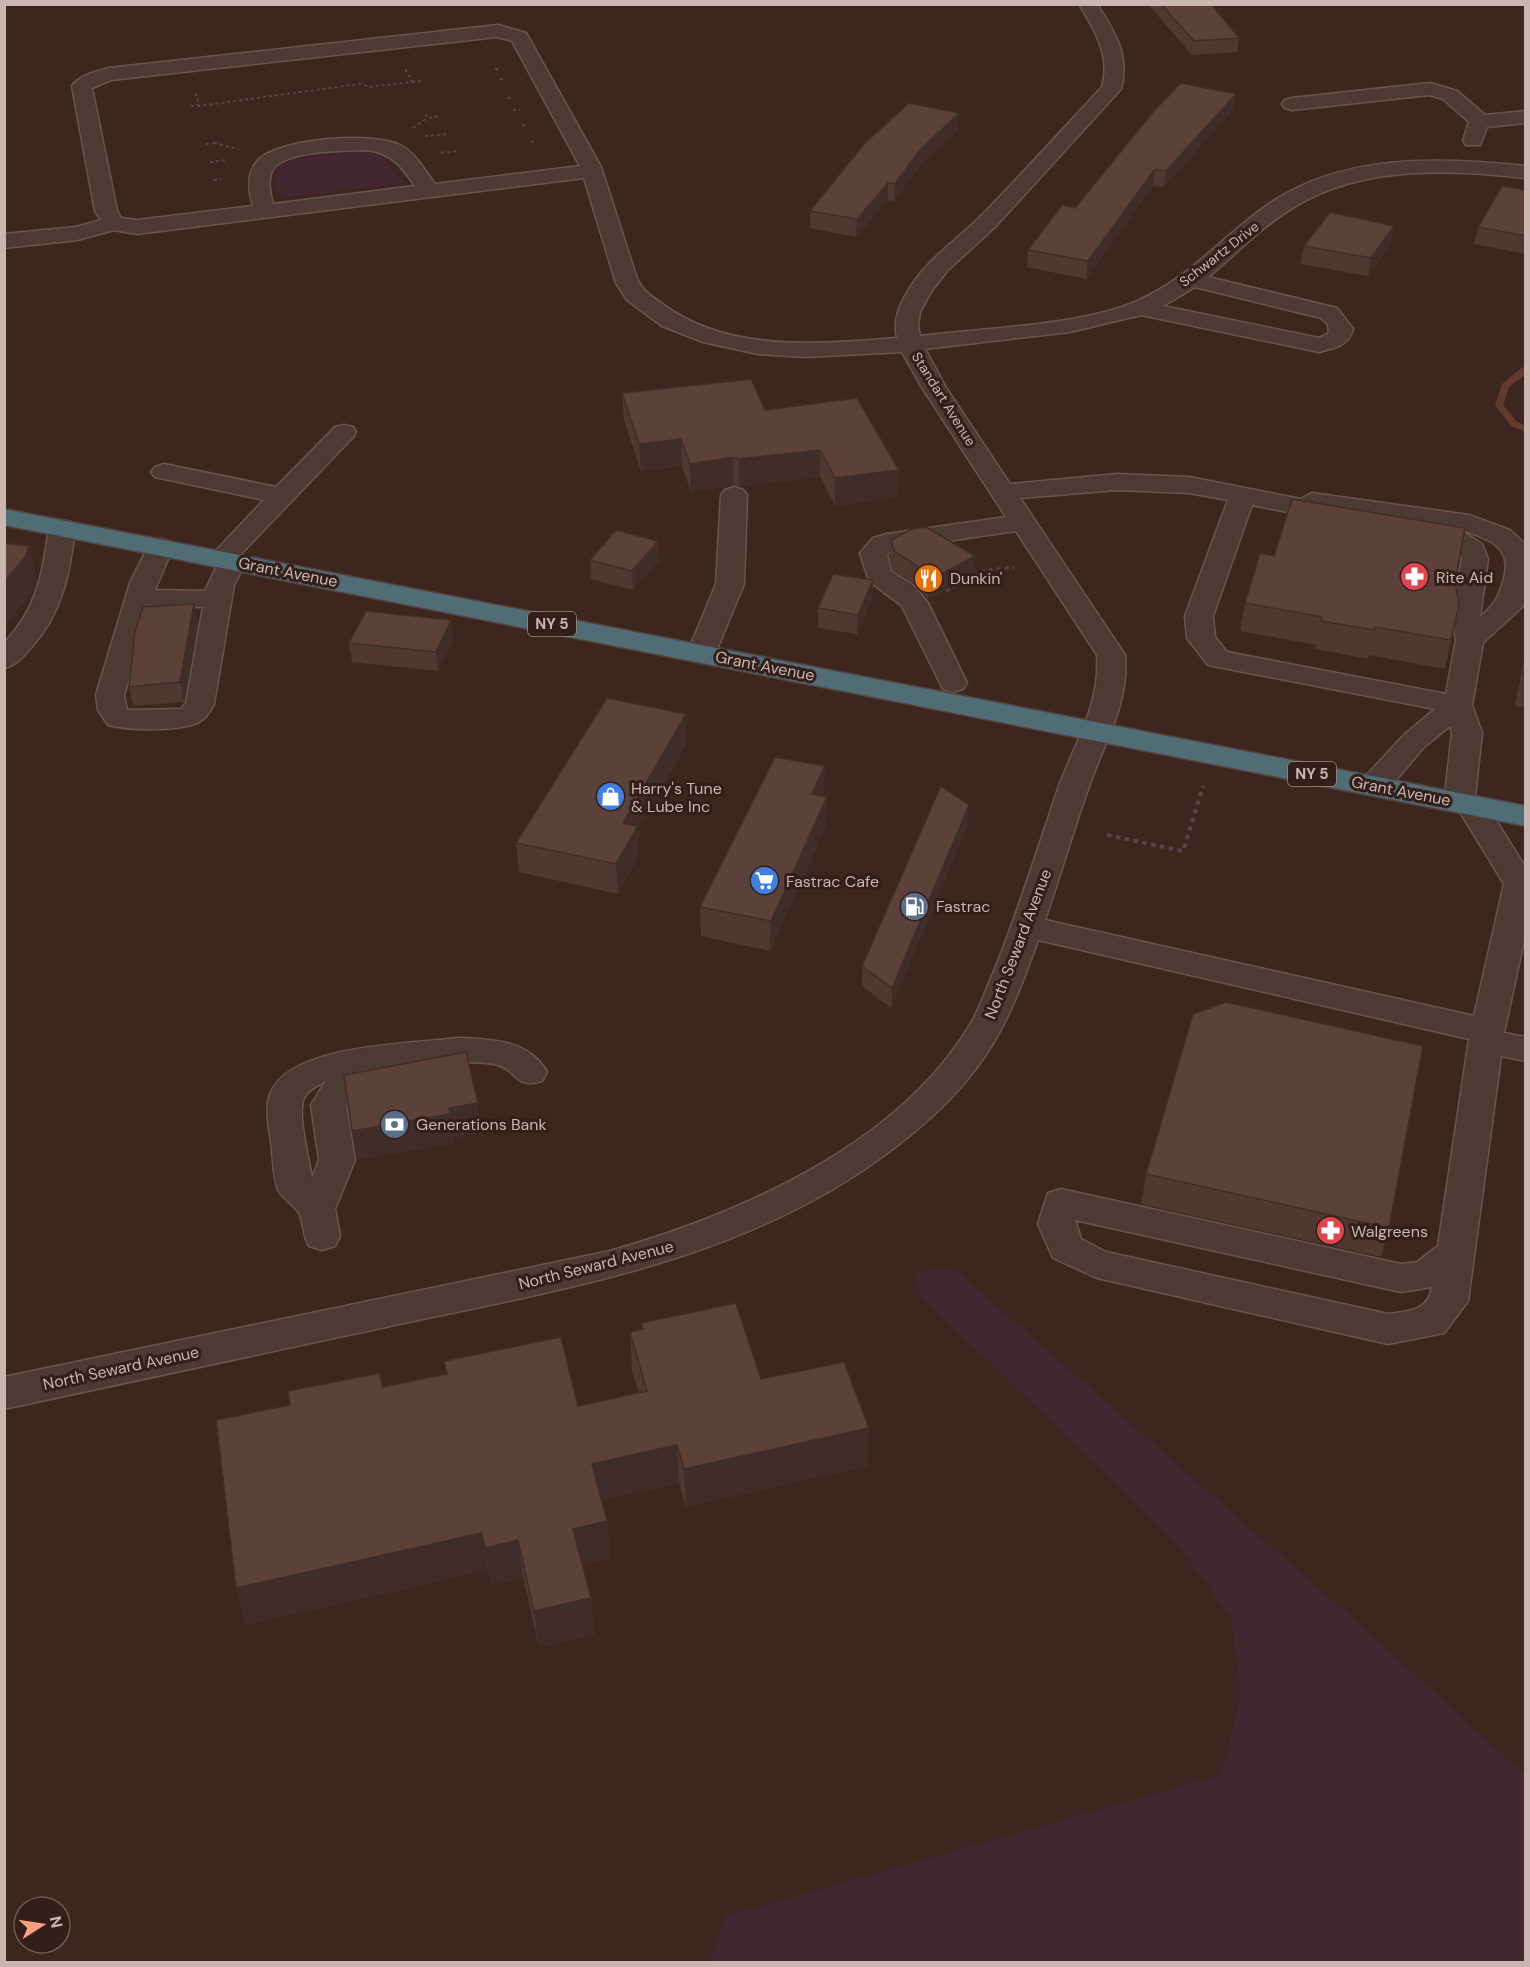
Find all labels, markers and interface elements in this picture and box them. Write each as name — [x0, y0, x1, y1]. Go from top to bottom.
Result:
street label: Schwartz Drive — [1176, 217, 1262, 291]
street label: Standart Avenue — [908, 349, 980, 449]
street label: Grant Avenue — [237, 552, 339, 592]
pharmacy icon: Rite Aid — [1399, 561, 1431, 593]
restaurant icon: Dunkin' — [913, 562, 945, 594]
place label: Rite Aid — [1436, 567, 1493, 588]
place label: Dunkin' — [950, 568, 1002, 589]
road number: NY 5 — [528, 612, 576, 636]
street label: Grant Avenue — [714, 646, 816, 686]
road number: NY 5 — [1288, 762, 1336, 786]
street label: Grant Avenue — [1350, 771, 1452, 811]
place label: Harry's Tune & Lube Inc — [631, 778, 722, 817]
shop icon: Harry's Tune & Lube Inc — [594, 781, 626, 813]
supermarket icon: Fastrac Cafe — [749, 865, 781, 897]
street label: North Seward Avenue — [980, 866, 1056, 1022]
place label: Fastrac Cafe — [786, 871, 879, 892]
fuel station icon: Fastrac — [899, 890, 931, 922]
place label: Fastrac — [936, 896, 990, 917]
bank icon: Generations Bank — [379, 1108, 411, 1140]
place label: Generations Bank — [416, 1114, 547, 1135]
pharmacy icon: Walgreens — [1314, 1215, 1346, 1247]
place label: Walgreens — [1351, 1221, 1428, 1242]
street label: North Seward Avenue — [516, 1236, 676, 1294]
street label: North Seward Avenue — [41, 1341, 201, 1395]
north arrow — [12, 1895, 72, 1955]
text: N — [45, 1914, 68, 1930]

